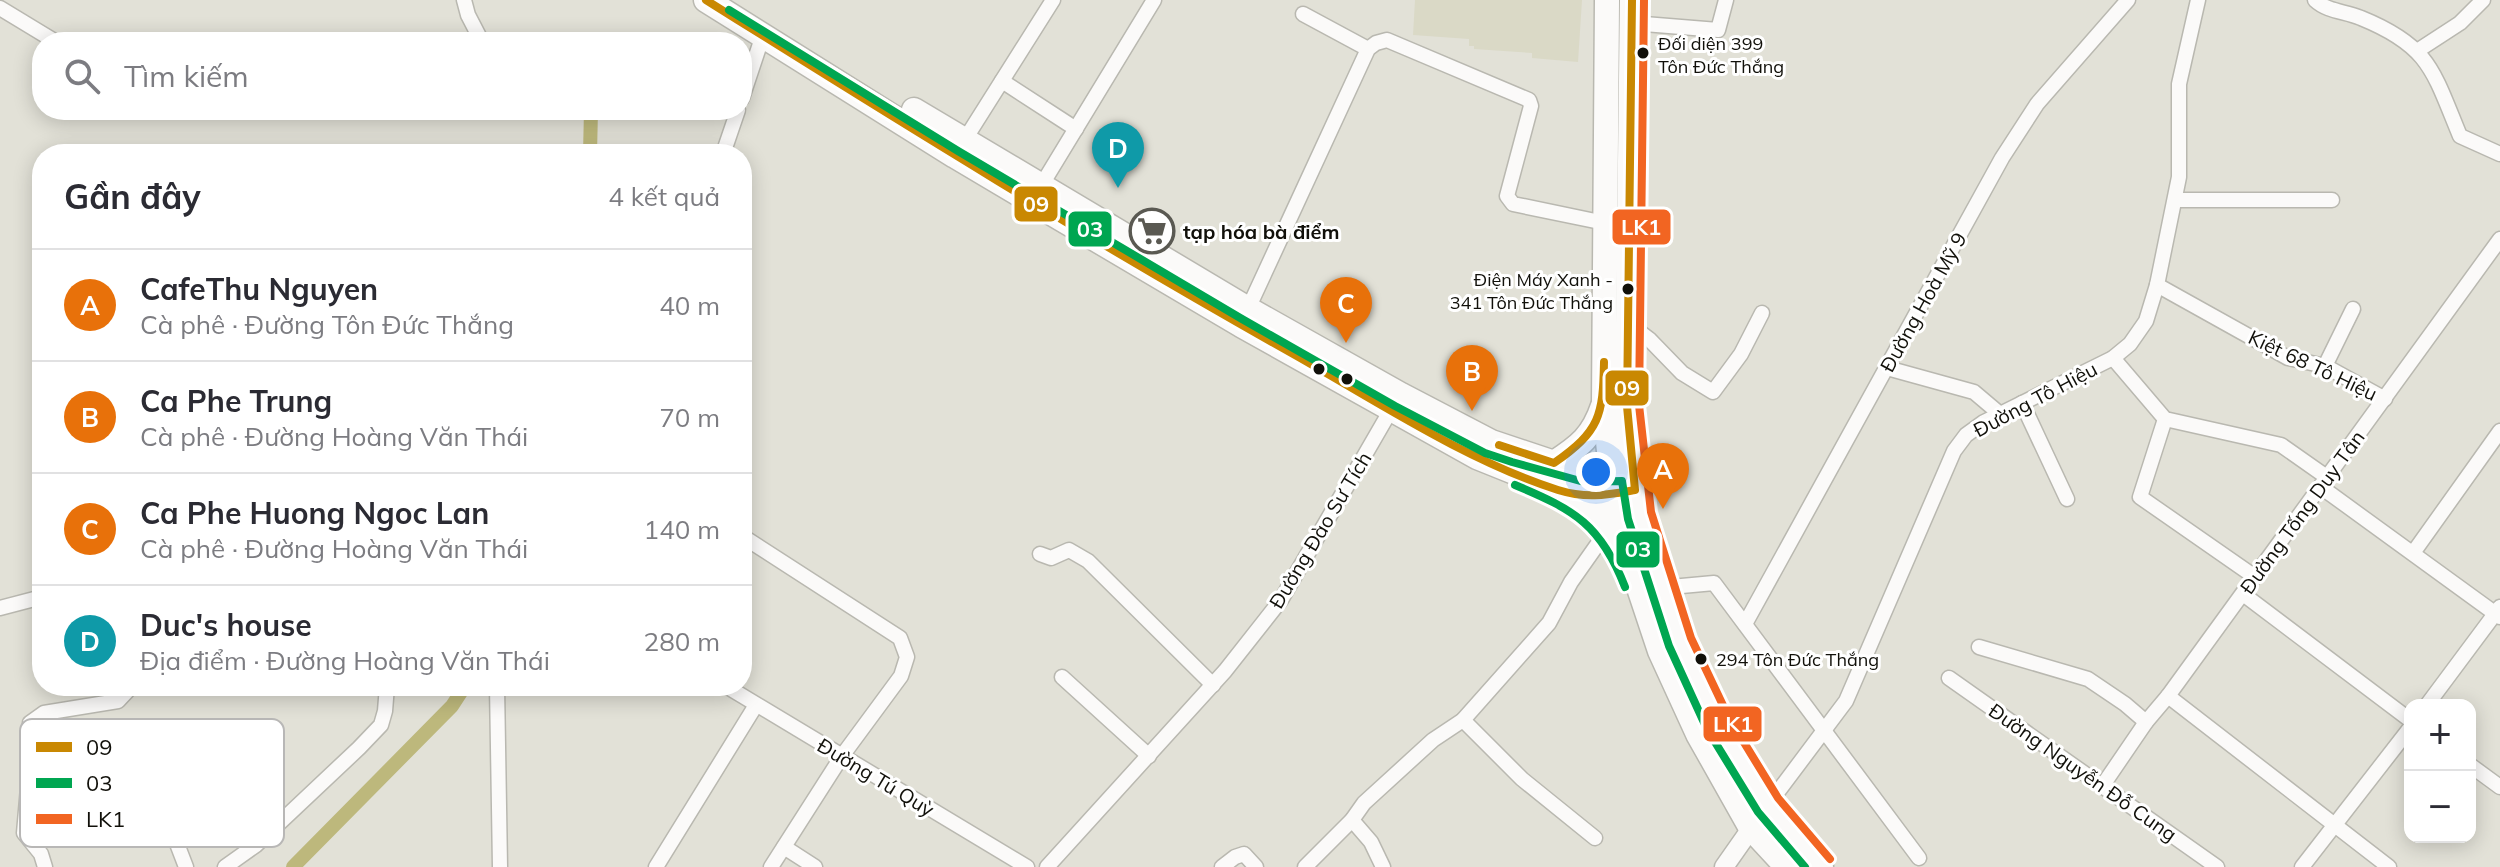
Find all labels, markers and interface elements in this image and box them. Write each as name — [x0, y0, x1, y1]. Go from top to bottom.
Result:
search box — [32, 32, 752, 120]
place label: Đối diện 399 Tôn Đức Thắng — [1658, 32, 1784, 78]
marker: Đối diện 399 Tôn Đức Thắng — [1635, 45, 1651, 61]
icon: search — [60, 54, 104, 98]
text: Tìm kiếm — [124, 57, 249, 95]
pin: D — [1092, 122, 1144, 188]
text: Gần đây — [64, 175, 201, 218]
text: 4 kết quả — [608, 180, 720, 213]
line badge: 09 — [1013, 185, 1059, 223]
text: 09 — [1023, 190, 1049, 218]
supermarket icon: tạp hóa bà điểm — [1128, 207, 1176, 255]
line badge: LK1 — [1611, 208, 1672, 246]
line badge: 03 — [1067, 210, 1113, 248]
text: LK1 — [1621, 213, 1661, 241]
text: 03 — [1077, 215, 1103, 243]
place label: tạp hóa bà điểm — [1183, 219, 1339, 244]
street label: Đường Hoà Mỹ 9 — [1874, 228, 1972, 376]
place label: Điện Máy Xanh - 341 Tôn Đức Thắng — [1450, 268, 1613, 314]
text: CafeThu Nguyen — [140, 270, 378, 308]
pin: C — [1320, 277, 1372, 343]
marker: Điện Máy Xanh - 341 Tôn Đức Thắng — [1620, 281, 1636, 297]
text: A — [80, 289, 100, 322]
text: 40 m — [659, 289, 720, 322]
text: Cà phê · Đường Tôn Đức Thắng — [140, 308, 514, 341]
street label: Kiệt 68 Tô Hiệu — [2245, 324, 2381, 406]
pin: B — [1446, 345, 1498, 411]
street label: Đường Tô Hiệu — [1969, 356, 2101, 442]
unlabelled marker — [1311, 361, 1327, 377]
line badge: 09 — [1604, 369, 1650, 407]
unlabelled marker — [1339, 371, 1355, 387]
text: 09 — [1614, 374, 1640, 402]
text: Ca Phe Trung — [140, 382, 332, 420]
text: B — [81, 401, 99, 434]
text: 70 m — [659, 401, 720, 434]
text: Cà phê · Đường Hoàng Văn Thái — [140, 420, 528, 453]
street label: Đường Tống Duy Tân — [2234, 425, 2370, 599]
pin: A — [1637, 443, 1689, 509]
street label: Đường Đào Sư Tích — [1263, 447, 1377, 613]
your location — [1576, 452, 1616, 492]
text: Ca Phe Huong Ngoc Lan — [140, 494, 489, 532]
text: C — [81, 513, 99, 546]
text: 140 m — [644, 513, 720, 546]
line badge: 03 — [1615, 530, 1661, 569]
text: Cà phê · Đường Hoàng Văn Thái — [140, 532, 528, 565]
text: 03 — [1625, 535, 1651, 563]
text: Duc's house — [140, 606, 312, 644]
text: D — [80, 625, 100, 658]
text: 280 m — [644, 625, 720, 658]
text: Địa điểm · Đường Hoàng Văn Thái — [140, 644, 550, 677]
place label: 294 Tôn Đức Thắng — [1716, 648, 1879, 671]
marker: 294 Tôn Đức Thắng — [1693, 651, 1709, 667]
street label: Đường Nguyễn Đỗ Cung — [1984, 697, 2182, 847]
map controls — [2404, 699, 2476, 843]
button: + — [2404, 699, 2476, 771]
line badge: LK1 — [1702, 705, 1763, 743]
text: LK1 — [1713, 710, 1753, 738]
legend — [20, 719, 284, 847]
street label: Đường Tú Quỳ — [813, 732, 939, 822]
text: 09 — [86, 733, 112, 761]
text: 03 — [86, 769, 112, 797]
button: − — [2404, 771, 2476, 843]
text: LK1 — [86, 805, 125, 833]

